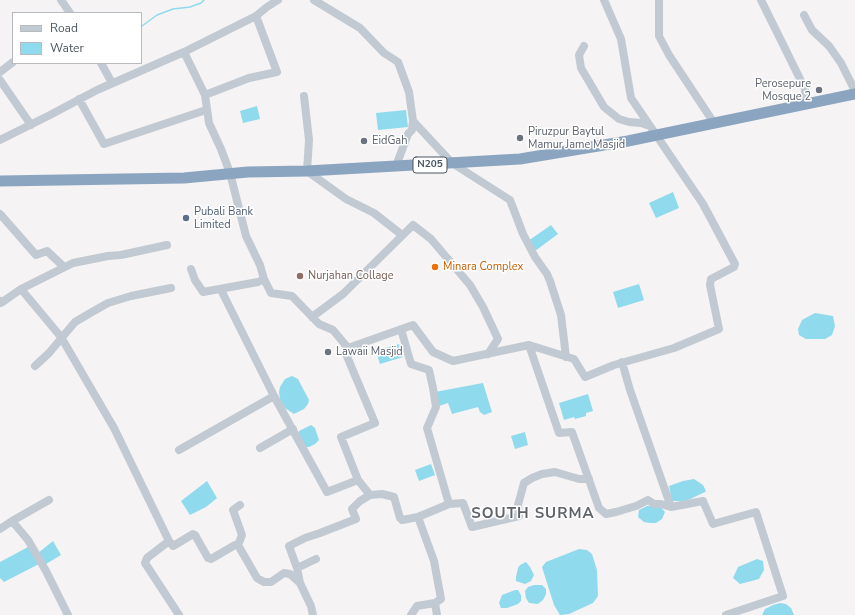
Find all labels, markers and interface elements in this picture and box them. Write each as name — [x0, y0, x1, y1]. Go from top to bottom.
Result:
legend — [12, 12, 142, 64]
text: Road — [50, 20, 78, 36]
text: Water — [50, 40, 84, 56]
place label: Perosepure Mosque 2 — [755, 77, 811, 103]
marker: Perosepure Mosque 2 — [814, 85, 824, 95]
place label: Piruzpur Baytul Mamur Jame Masjid — [528, 125, 625, 151]
marker: Piruzpur Baytul Mamur Jame Masjid — [515, 133, 525, 143]
place label: EidGah — [372, 134, 407, 148]
marker: EidGah — [359, 136, 369, 146]
road number: N205 — [413, 157, 447, 173]
place label: Pubali Bank Limited — [194, 205, 253, 231]
marker: Pubali Bank Limited — [181, 213, 191, 223]
place label: Minara Complex — [443, 260, 523, 274]
marker: Minara Complex — [430, 262, 440, 272]
place label: Nurjahan Collage — [308, 269, 394, 283]
marker: Nurjahan Collage — [295, 271, 305, 281]
place label: Lawaii Masjid — [336, 345, 403, 359]
marker: Lawaii Masjid — [323, 347, 333, 357]
district label: SOUTH SURMA — [471, 505, 595, 523]

